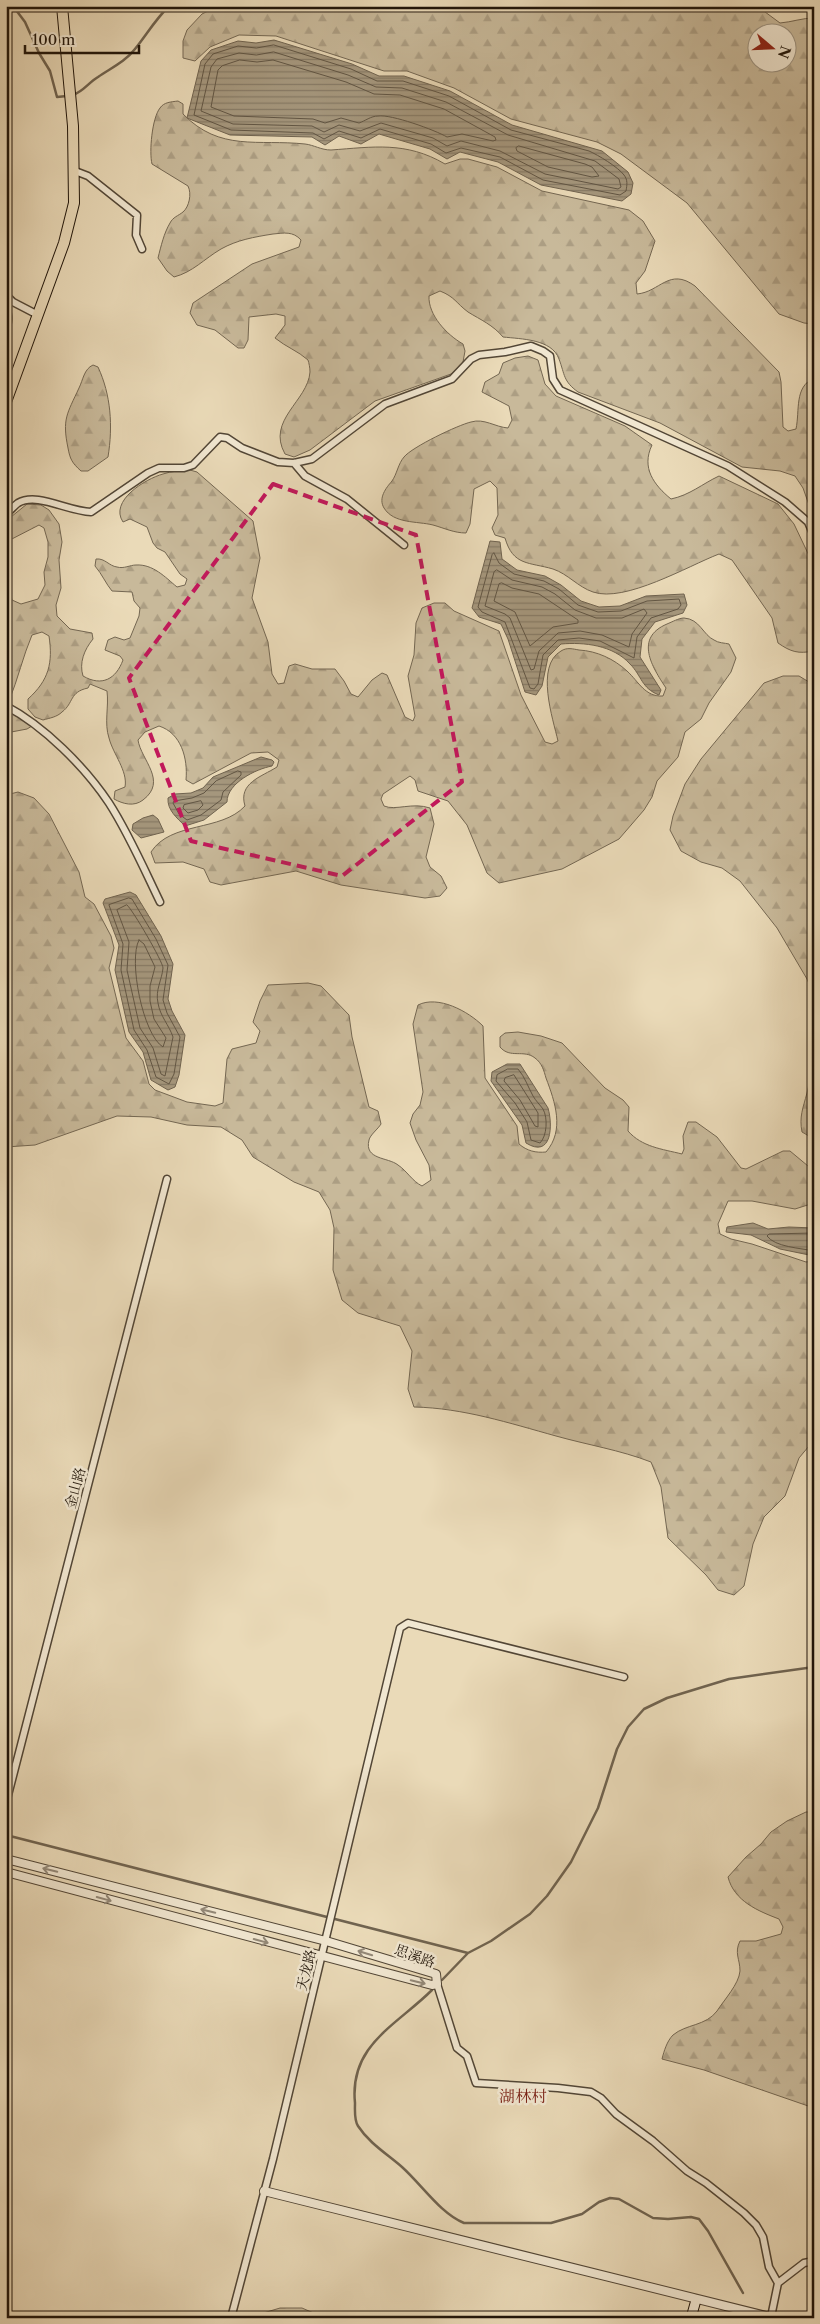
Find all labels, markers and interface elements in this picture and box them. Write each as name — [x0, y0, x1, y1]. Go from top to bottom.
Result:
scale bar — [25, 22, 139, 54]
north arrow — [748, 22, 798, 72]
text: 100 m — [32, 30, 75, 49]
text: N — [774, 44, 795, 61]
street label: 金山路 — [61, 1465, 89, 1511]
one-way arrow — [43, 1865, 59, 1875]
one-way arrow — [96, 1894, 112, 1904]
one-way arrow — [200, 1906, 216, 1915]
one-way arrow — [253, 1936, 269, 1946]
street label: 思溪路 — [392, 1940, 438, 1972]
street label: 天龙路 — [292, 1947, 320, 1993]
one-way arrow — [357, 1947, 373, 1957]
one-way arrow — [410, 1977, 426, 1987]
district label: 湖林村 — [499, 2086, 547, 2106]

